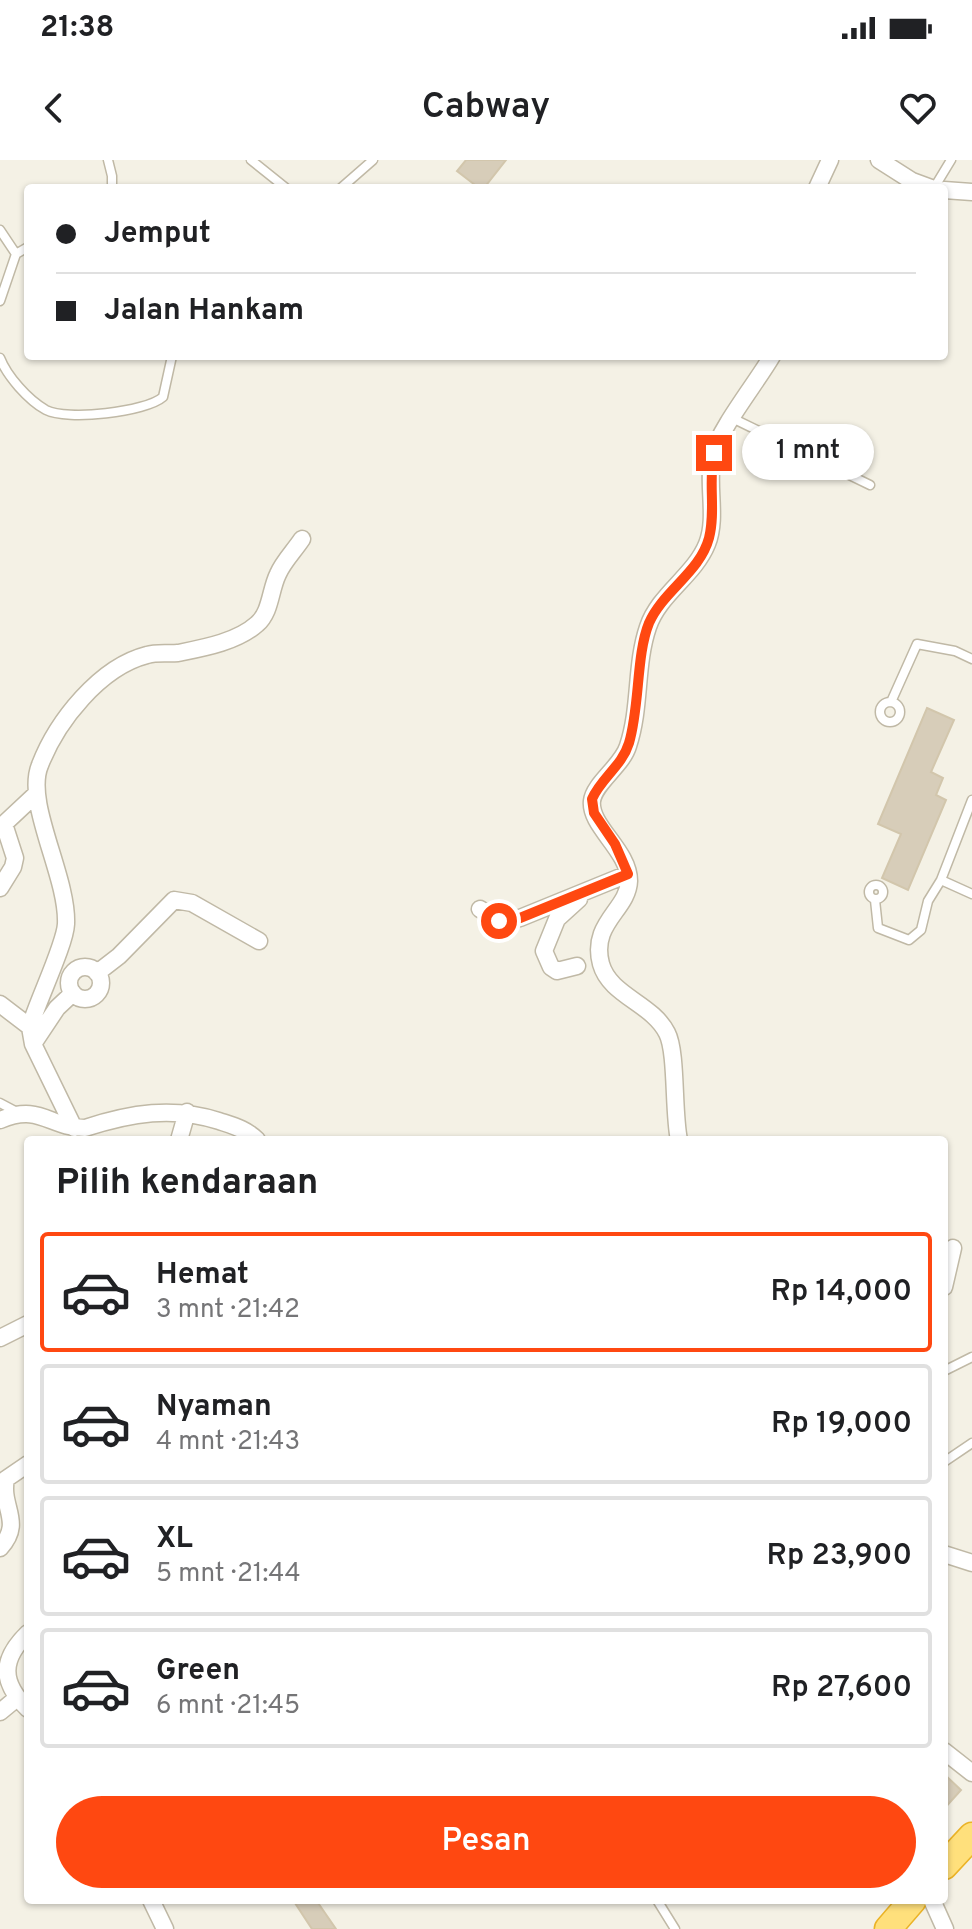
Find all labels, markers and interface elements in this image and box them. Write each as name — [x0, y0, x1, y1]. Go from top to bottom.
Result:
text: 21:38 — [40, 10, 115, 47]
text: Cabway — [422, 85, 550, 131]
icon: back — [32, 86, 76, 130]
icon: heart — [896, 86, 940, 130]
text: Jemput — [104, 216, 211, 253]
text: Jalan Hankam — [104, 293, 304, 330]
callout: 1 mnt — [742, 425, 874, 481]
route end — [696, 435, 732, 471]
text: 1 mnt — [776, 435, 840, 468]
route start — [481, 903, 517, 939]
text: Pilih kendaraan — [56, 1161, 318, 1207]
icon: car — [60, 1256, 132, 1328]
text: Hemat — [156, 1257, 249, 1294]
text: Rp 14,000 — [770, 1274, 912, 1311]
text: 3 mnt · 21:42 — [156, 1294, 300, 1327]
icon: car — [60, 1388, 132, 1460]
text: Nyaman — [156, 1389, 272, 1426]
text: Rp 19,000 — [771, 1406, 912, 1443]
text: 4 mnt · 21:43 — [156, 1426, 300, 1459]
icon: car — [60, 1520, 132, 1592]
text: XL — [156, 1521, 193, 1558]
text: Rp 23,900 — [767, 1538, 912, 1575]
text: 5 mnt · 21:44 — [156, 1558, 301, 1591]
icon: car — [60, 1652, 132, 1724]
text: Green — [156, 1653, 240, 1690]
text: Rp 27,600 — [771, 1670, 912, 1707]
text: 6 mnt · 21:45 — [156, 1690, 300, 1723]
button: Pesan — [56, 1796, 916, 1888]

